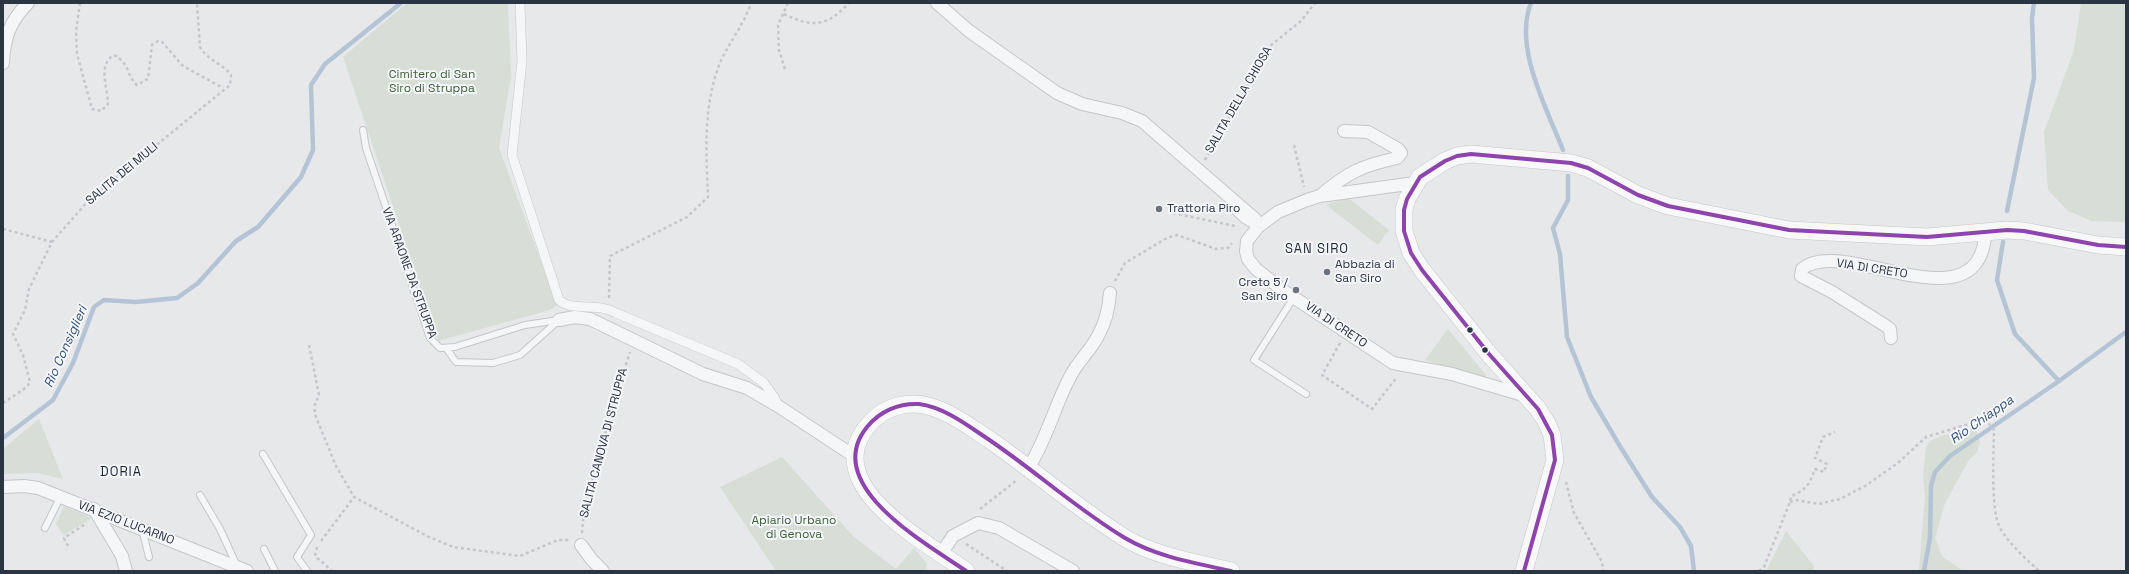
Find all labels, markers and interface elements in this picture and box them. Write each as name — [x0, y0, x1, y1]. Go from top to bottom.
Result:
street label: SALITA DELLA CHIOSA — [1203, 44, 1275, 156]
park label: Cimitero di San Siro di Struppa — [389, 68, 475, 96]
street label: SALITA DEI MULI — [83, 140, 161, 208]
place label: Trattoria Piro — [1167, 202, 1240, 216]
marker: Trattoria Piro — [1154, 204, 1164, 214]
street label: VIA ARAONE DA STRUPPA — [378, 205, 440, 341]
district label: SAN SIRO — [1285, 241, 1349, 257]
street label: VIA DI CRETO — [1835, 256, 1909, 282]
place label: Abbazia di San Siro — [1335, 258, 1395, 286]
marker: Abbazia di San Siro — [1322, 267, 1332, 277]
place label: Creto 5 / San Siro — [1239, 276, 1288, 304]
marker: Creto 5 / San Siro — [1291, 285, 1301, 295]
street label: VIA DI CRETO — [1302, 299, 1370, 351]
water label: Rio Consiglieri — [41, 304, 91, 390]
unlabelled marker — [1465, 325, 1475, 335]
unlabelled marker — [1480, 345, 1490, 355]
street label: SALITA CANOVA DI STRUPPA — [577, 367, 631, 519]
water label: Rio Chiappa — [1947, 392, 2017, 448]
district label: DORIA — [100, 464, 142, 480]
street label: VIA EZIO LUCARNO — [76, 498, 176, 548]
park label: Apiario Urbano di Genova — [751, 514, 837, 542]

